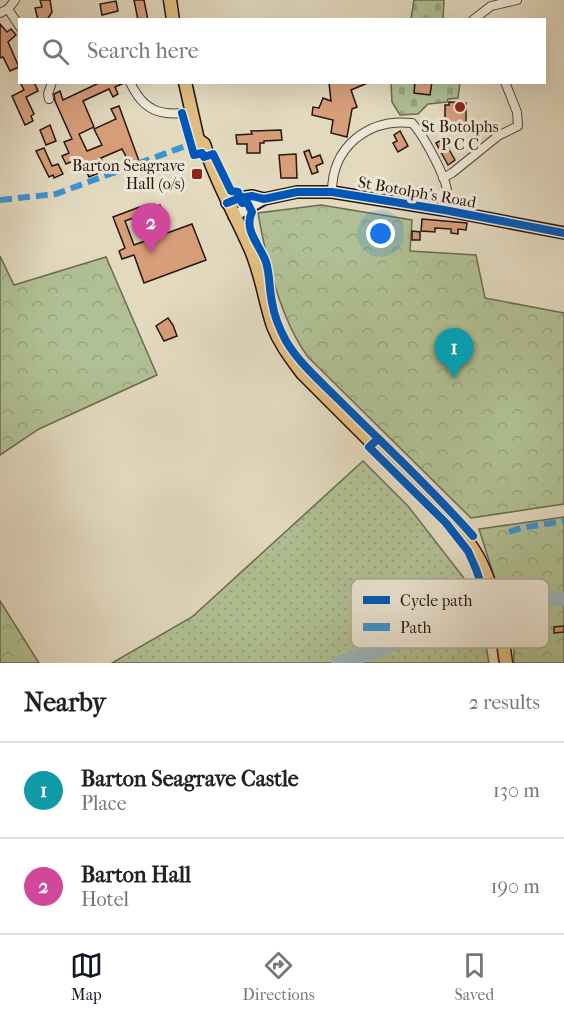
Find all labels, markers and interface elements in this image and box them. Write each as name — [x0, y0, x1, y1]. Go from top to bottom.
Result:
search box — [18, 18, 546, 84]
icon: search — [39, 35, 72, 68]
text: Search here — [87, 38, 199, 64]
marker: St Botolphs P C C — [453, 100, 467, 114]
place label: St Botolphs P C C — [421, 117, 499, 154]
place label: Barton Seagrave Hall (o/s) — [72, 156, 185, 193]
marker: Barton Seagrave Hall (o/s) — [190, 167, 204, 181]
street label: St Botolph's Road — [356, 172, 478, 212]
pin: 2 — [132, 204, 170, 253]
your location — [366, 219, 395, 248]
pin: 1 — [434, 328, 474, 378]
legend — [351, 579, 549, 648]
text: Cycle path — [400, 591, 472, 610]
text: Path — [400, 618, 432, 637]
text: Nearby — [24, 687, 106, 718]
text: 2 results — [469, 691, 540, 714]
text: Barton Seagrave Castle — [81, 766, 299, 792]
text: 1 — [40, 779, 47, 802]
text: 130 m — [493, 779, 540, 802]
text: Place — [81, 792, 127, 815]
text: Barton Hall — [81, 862, 191, 888]
text: 2 — [38, 875, 49, 898]
text: 190 m — [490, 875, 540, 898]
text: Hotel — [81, 888, 129, 911]
tab: Map — [70, 949, 103, 1004]
tab: Directions — [243, 949, 315, 1004]
tab: Saved — [454, 949, 494, 1004]

